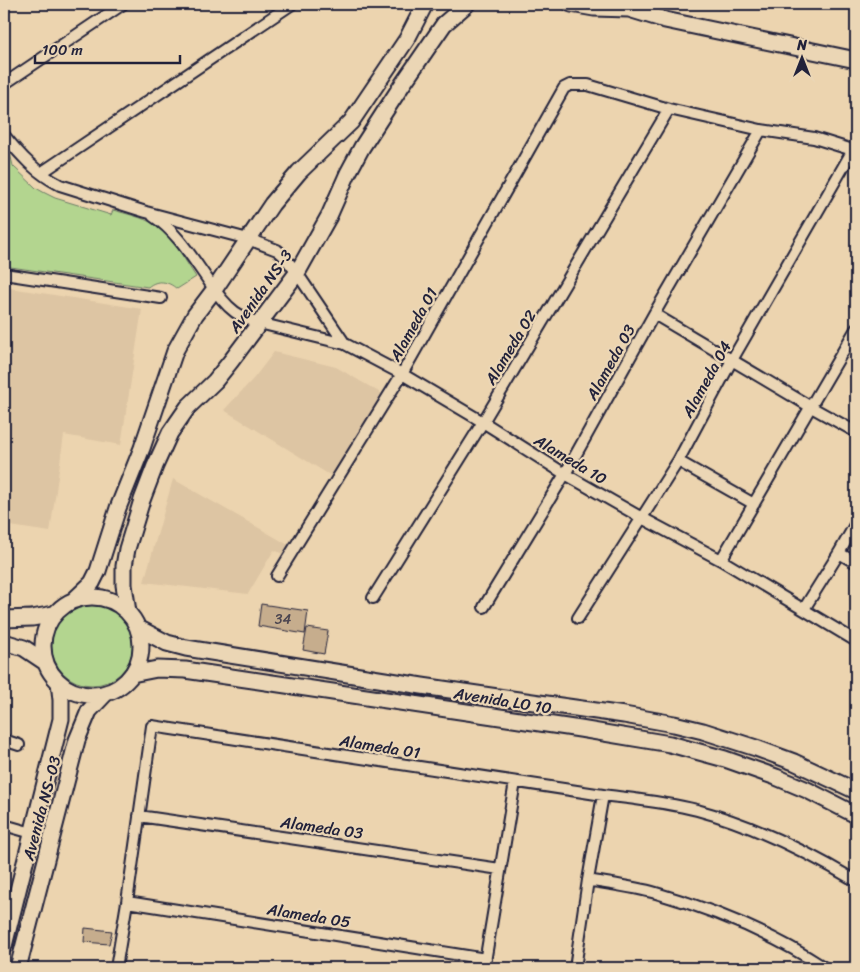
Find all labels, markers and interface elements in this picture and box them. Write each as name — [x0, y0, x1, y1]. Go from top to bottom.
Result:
scale bar — [35, 32, 180, 64]
north arrow — [778, 32, 828, 82]
text: N — [796, 33, 807, 58]
text: 100 m — [42, 37, 83, 63]
street label: Avenida NS-3 — [220, 243, 300, 340]
street label: Alameda 01 — [381, 282, 446, 368]
street label: Alameda 02 — [476, 304, 544, 391]
street label: Alameda 03 — [577, 319, 643, 406]
street label: Alameda 04 — [673, 335, 740, 424]
street label: Alameda 10 — [528, 426, 613, 493]
house number: 34 — [275, 607, 291, 632]
street label: Avenida LO 10 — [451, 678, 554, 723]
street label: Alameda 01 — [337, 726, 422, 767]
street label: Avenida NS-03 — [13, 752, 69, 865]
street label: Alameda 03 — [278, 807, 365, 848]
street label: Alameda 05 — [264, 894, 353, 936]

